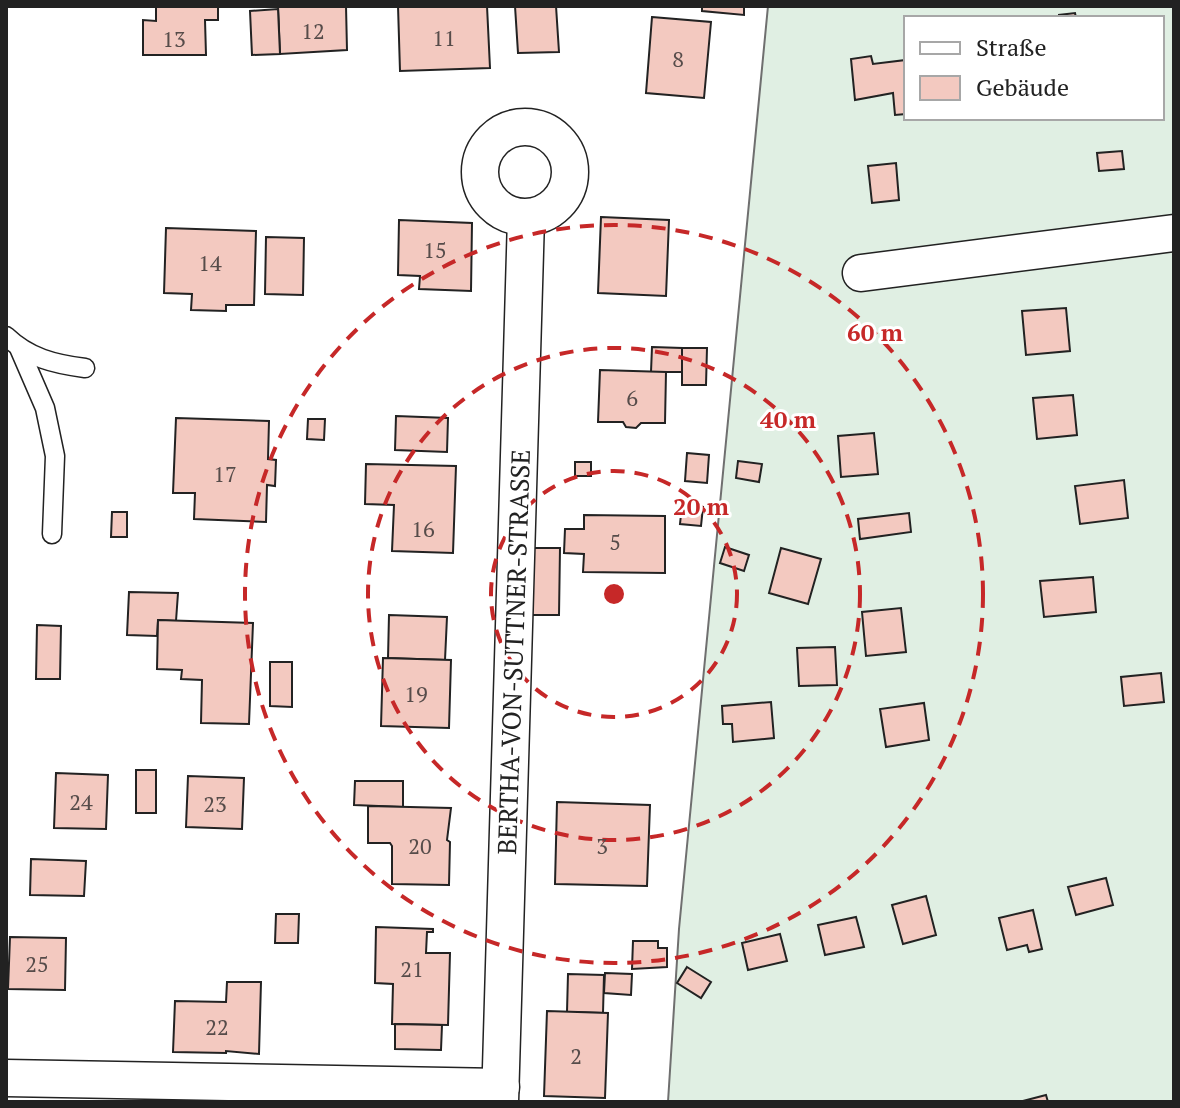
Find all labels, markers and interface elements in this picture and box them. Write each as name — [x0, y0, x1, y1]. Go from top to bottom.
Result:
house number: 12 — [301, 16, 325, 45]
legend — [904, 16, 1164, 120]
house number: 11 — [432, 23, 456, 52]
house number: 13 — [162, 24, 186, 53]
text: Straße — [976, 31, 1047, 63]
house number: 8 — [672, 44, 684, 73]
text: Gebäude — [976, 71, 1069, 103]
house number: 15 — [423, 235, 447, 264]
house number: 14 — [198, 248, 222, 277]
text: 60 m — [847, 316, 903, 348]
house number: 6 — [626, 383, 638, 412]
text: 40 m — [760, 403, 816, 435]
street label: BERTHA-VON-SUTTNER-STRASSE — [489, 449, 537, 855]
house number: 17 — [213, 459, 237, 488]
text: 20 m — [673, 490, 729, 522]
house number: 16 — [411, 514, 435, 543]
house number: 5 — [609, 527, 621, 556]
centre of rings — [600, 580, 628, 608]
house number: 19 — [404, 679, 428, 708]
house number: 24 — [69, 787, 93, 816]
house number: 23 — [203, 789, 227, 818]
house number: 20 — [408, 831, 432, 860]
house number: 3 — [596, 831, 608, 860]
house number: 25 — [25, 949, 49, 978]
house number: 21 — [400, 954, 424, 983]
house number: 22 — [205, 1012, 229, 1041]
house number: 2 — [570, 1041, 582, 1070]

